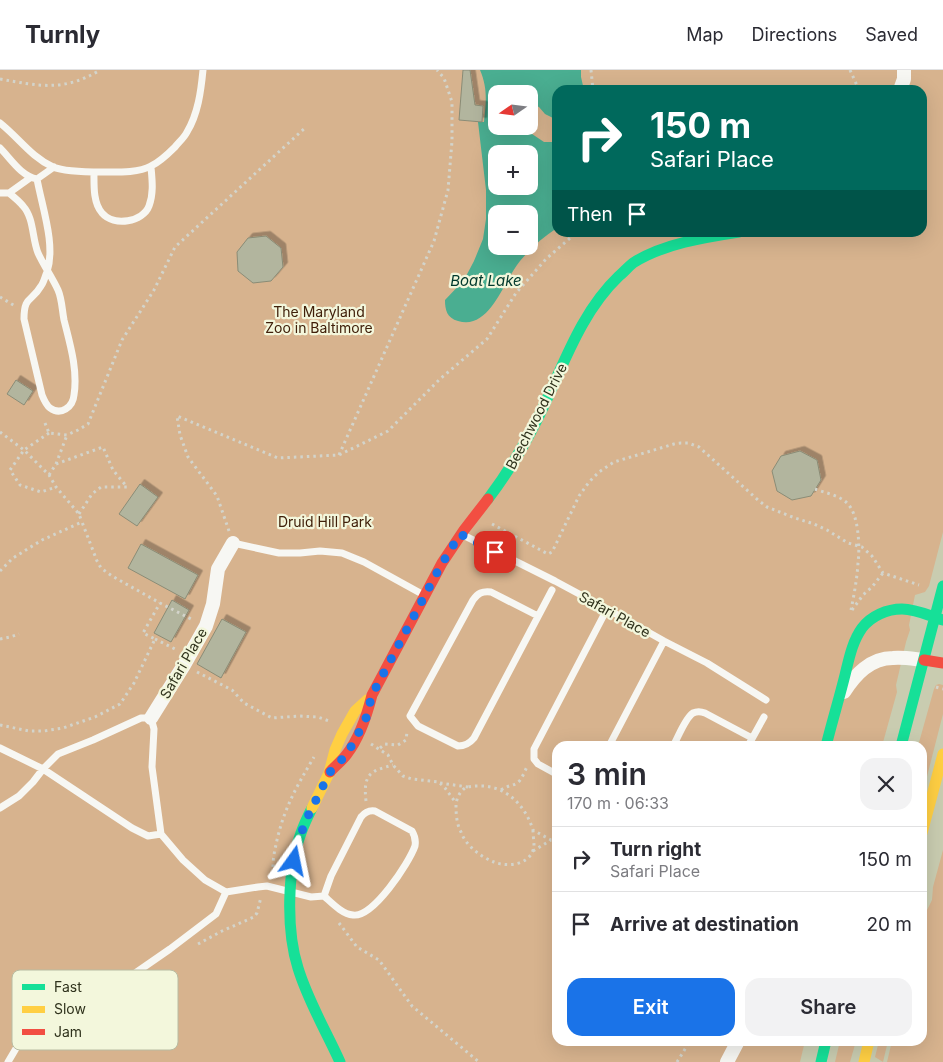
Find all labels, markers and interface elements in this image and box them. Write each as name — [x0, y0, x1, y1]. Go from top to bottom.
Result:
text: Turnly — [25, 20, 100, 49]
text: Map — [686, 24, 724, 45]
text: Directions — [752, 24, 837, 45]
text: Saved — [865, 24, 918, 45]
north arrow — [488, 85, 538, 135]
map controls — [488, 85, 538, 255]
text: 150 m — [650, 104, 751, 146]
icon: right — [567, 105, 632, 170]
button: + — [488, 145, 538, 195]
text: Safari Place — [650, 146, 774, 172]
icon: arrive — [623, 200, 651, 228]
text: Then — [567, 203, 613, 226]
button: − — [488, 205, 538, 255]
water label: Boat Lake — [450, 271, 522, 290]
park label: The Maryland Zoo in Baltimore — [265, 303, 373, 336]
street label: Beechwood Drive — [502, 360, 570, 472]
park label: Druid Hill Park — [278, 513, 372, 530]
pin — [474, 531, 516, 573]
icon: arrive — [481, 538, 509, 566]
street label: Safari Place — [576, 587, 654, 641]
street label: Safari Place — [156, 625, 210, 701]
text: 3 min — [567, 756, 647, 792]
button: close — [860, 758, 912, 810]
text: 170 m · 06:33 — [567, 793, 669, 813]
position arrow — [267, 834, 319, 886]
text: Turn right — [610, 838, 701, 861]
icon: right — [567, 845, 595, 873]
text: 150 m — [859, 848, 912, 871]
text: Safari Place — [610, 861, 700, 881]
icon: arrive — [567, 910, 595, 938]
text: Arrive at destination — [610, 913, 799, 936]
text: 20 m — [866, 913, 912, 936]
legend — [12, 970, 178, 1050]
text: Fast — [54, 978, 82, 995]
button: Exit — [567, 978, 735, 1036]
button: Share — [745, 978, 912, 1036]
text: Slow — [54, 1000, 86, 1017]
text: Jam — [54, 1023, 82, 1040]

